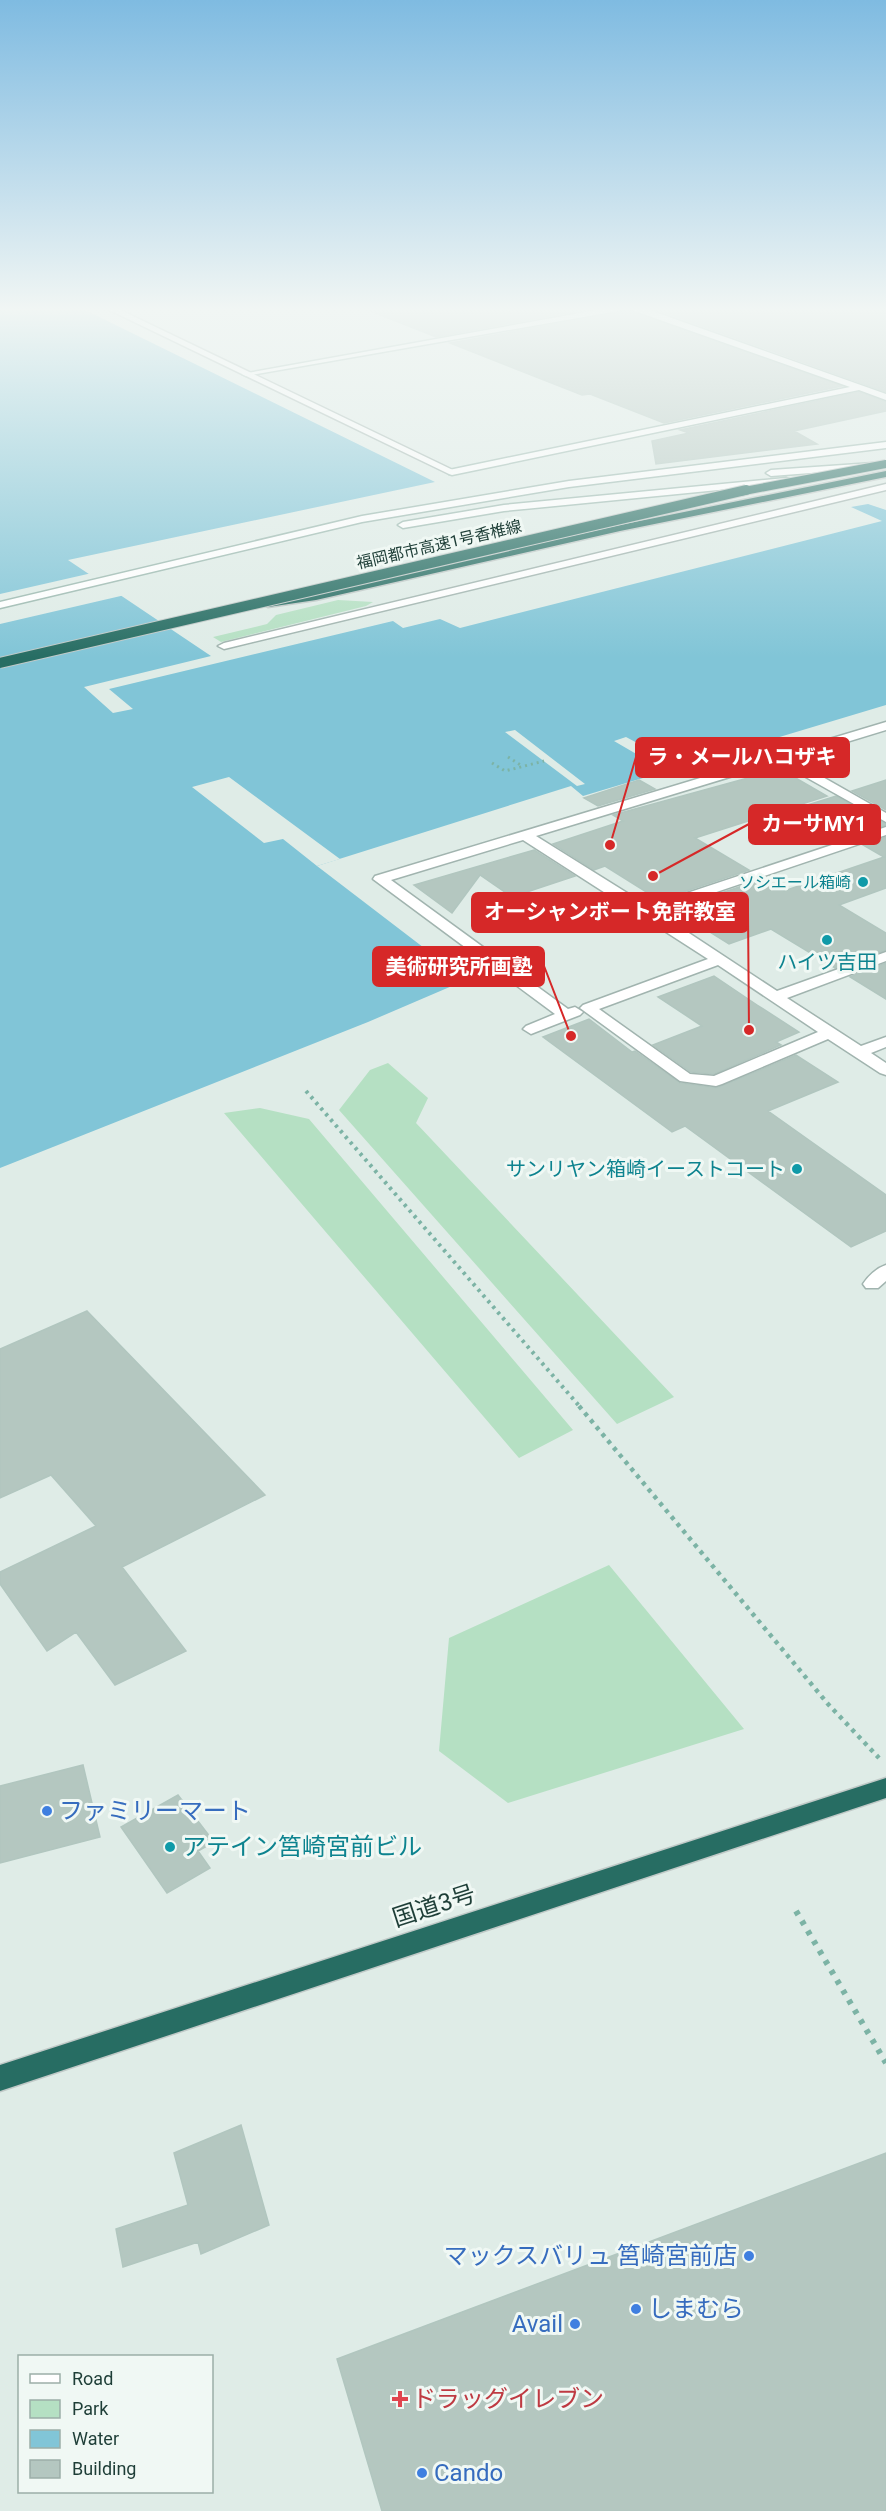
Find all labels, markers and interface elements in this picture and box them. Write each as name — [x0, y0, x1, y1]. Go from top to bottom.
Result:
street label: 福岡都市高速1号香椎線 — [355, 516, 524, 573]
callout: ラ・メールハコザキ — [636, 738, 849, 777]
text: ラ・メールハコザキ — [648, 745, 837, 769]
callout: カーサMY1 — [749, 805, 880, 844]
text: カーサMY1 — [761, 812, 867, 836]
place label: ソシエール箱崎 — [739, 873, 851, 892]
marker: ソシエール箱崎 — [856, 875, 870, 889]
callout: オーシャンボート免許教室 — [472, 893, 748, 932]
text: オーシャンボート免許教室 — [484, 900, 736, 924]
marker: ハイツ吉田 — [820, 933, 834, 947]
callout: 美術研究所画塾 — [373, 947, 544, 986]
place label: ハイツ吉田 — [777, 950, 877, 974]
text: 美術研究所画塾 — [386, 955, 533, 979]
place label: サンリヤン箱崎イーストコート — [506, 1157, 785, 1181]
marker: サンリヤン箱崎イーストコート — [790, 1162, 804, 1176]
place label: ファミリーマート — [59, 1797, 251, 1825]
marker: ファミリーマート — [40, 1804, 54, 1818]
place label: アテイン筥崎宮前ビル — [182, 1833, 422, 1861]
marker: アテイン筥崎宮前ビル — [163, 1840, 177, 1854]
street label: 国道3号 — [389, 1879, 479, 1933]
place label: マックスバリュ 筥崎宮前店 — [444, 2242, 737, 2270]
marker: マックスバリュ 筥崎宮前店 — [742, 2249, 756, 2263]
place label: しまむら — [648, 2295, 744, 2323]
marker: しまむら — [629, 2302, 643, 2316]
place label: Avail — [512, 2310, 563, 2338]
marker: Avail — [568, 2317, 582, 2331]
legend — [18, 2355, 213, 2493]
text: Road — [72, 2368, 113, 2389]
place label: ドラッグイレブン — [412, 2385, 604, 2413]
marker: ドラッグイレブン — [393, 2392, 407, 2406]
text: Park — [72, 2398, 109, 2419]
text: Water — [72, 2428, 119, 2449]
text: Building — [72, 2458, 136, 2479]
place label: Cando — [434, 2459, 503, 2487]
marker: Cando — [415, 2466, 429, 2480]

